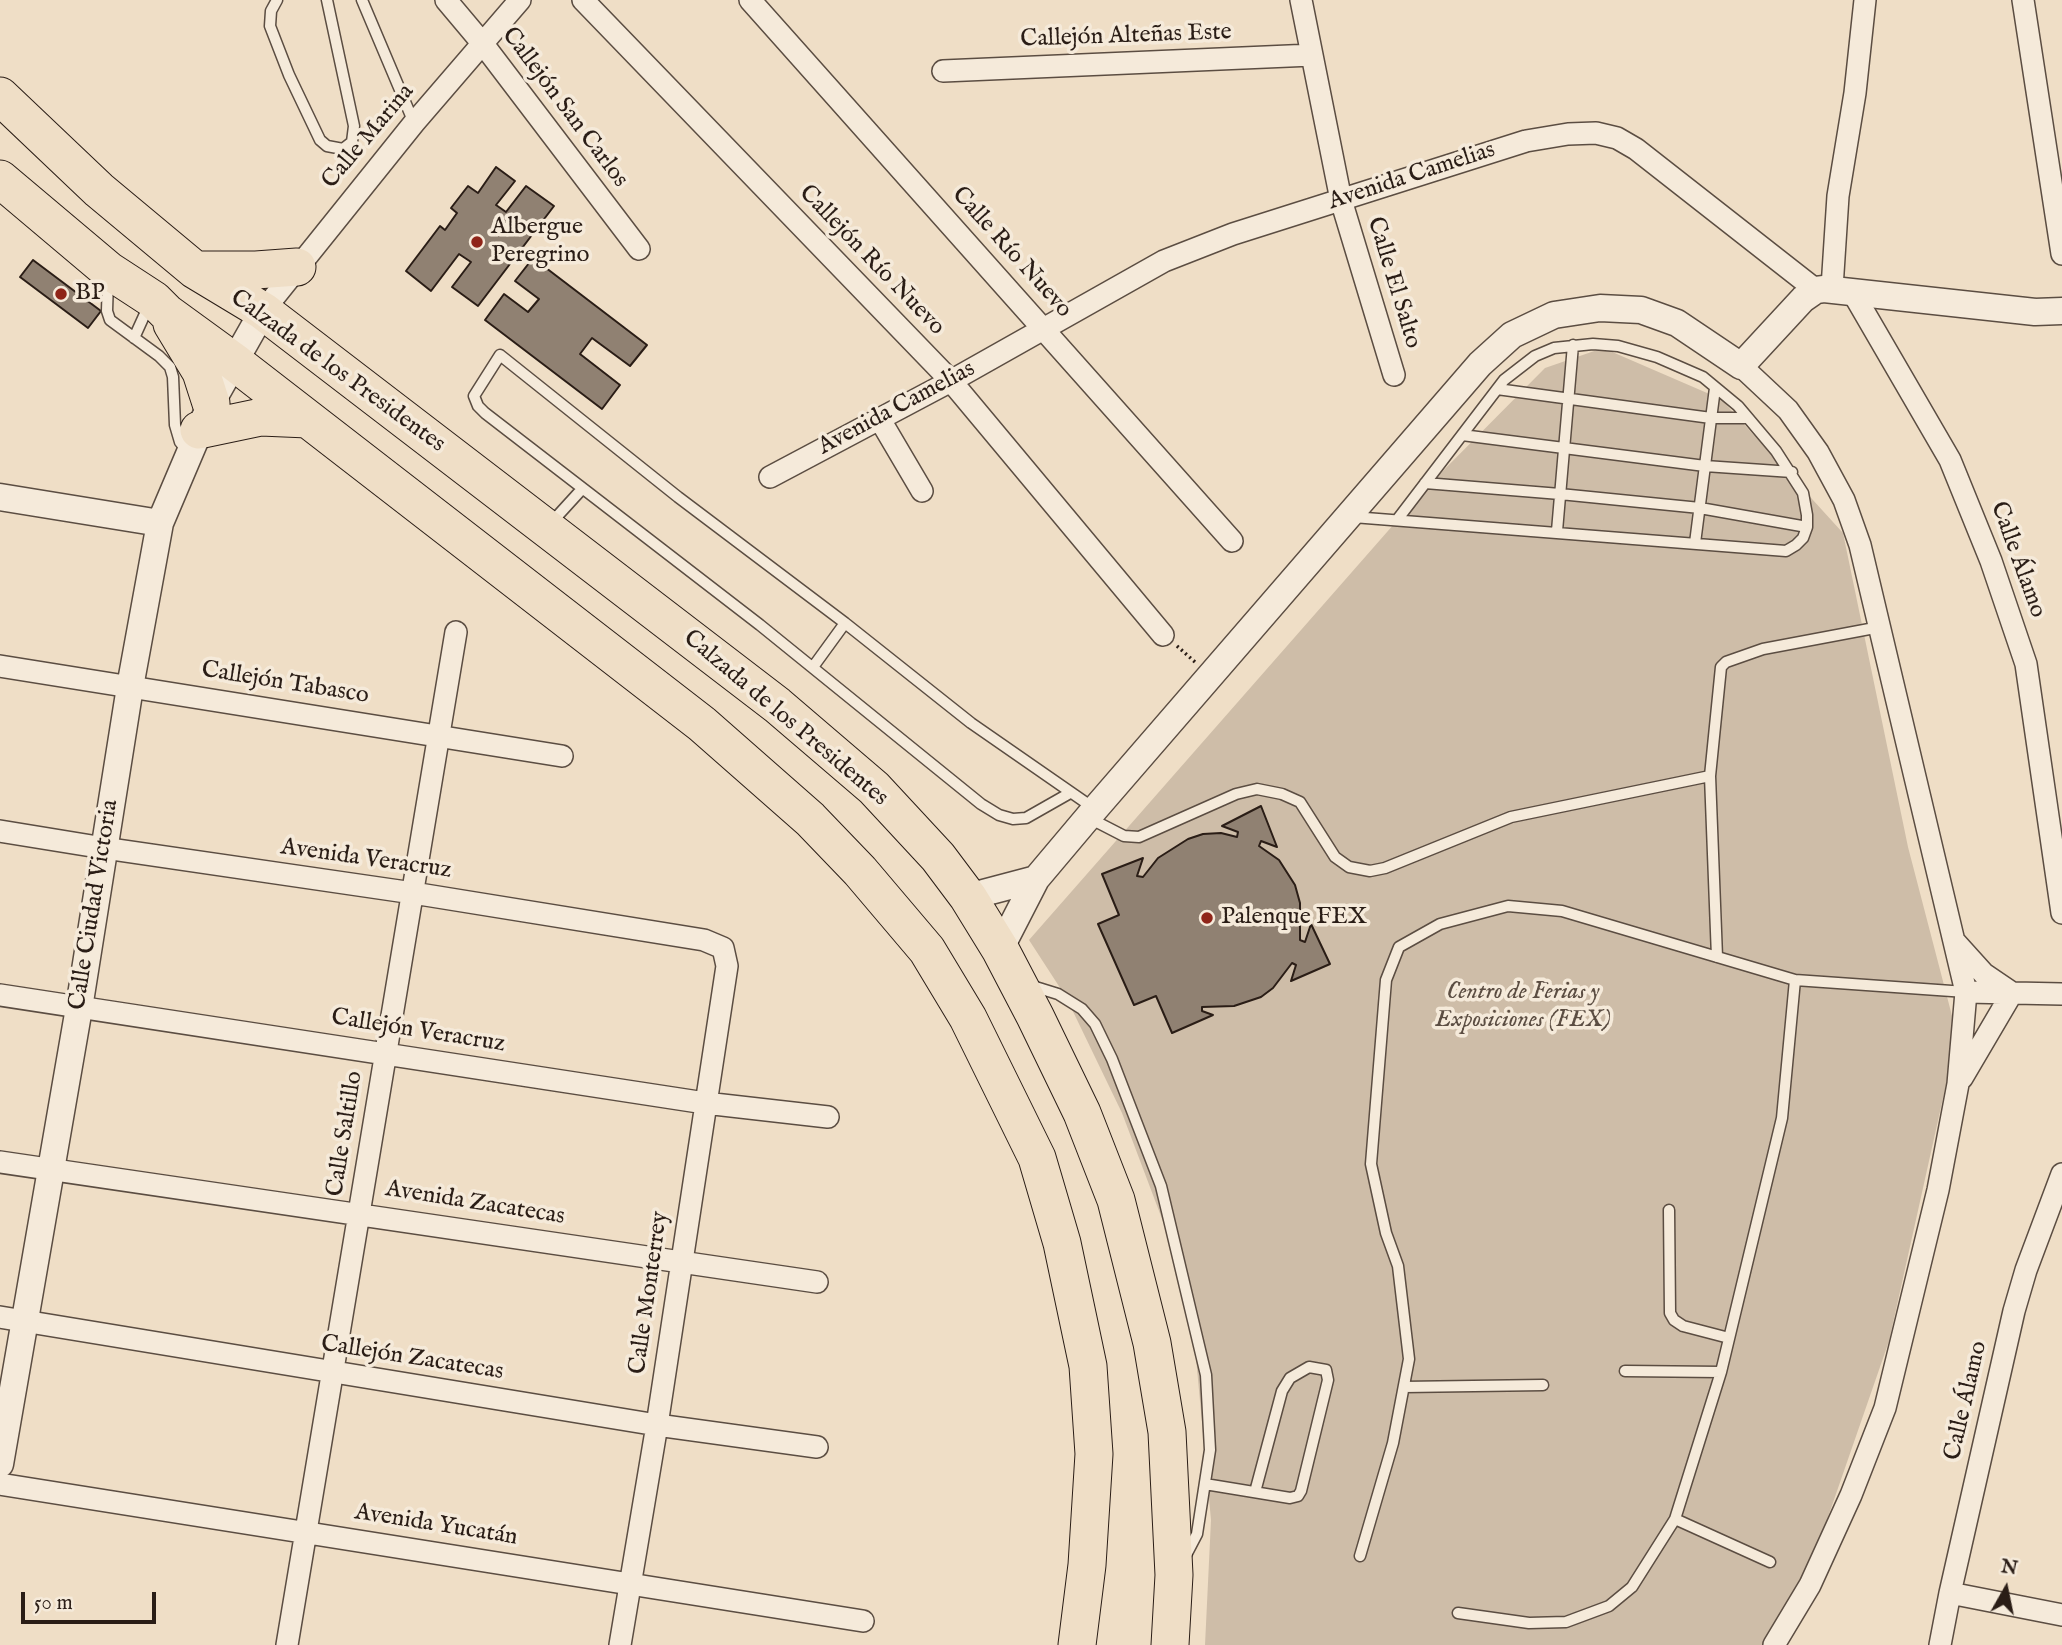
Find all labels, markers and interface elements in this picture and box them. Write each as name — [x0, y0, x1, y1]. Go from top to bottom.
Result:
street label: Callejón Alteñas Este — [1020, 19, 1232, 55]
street label: Callejón San Carlos — [494, 22, 634, 194]
street label: Calle Marina — [317, 79, 421, 195]
street label: Avenida Camelias — [1325, 136, 1499, 218]
street label: Callejón Río Nuevo — [792, 180, 950, 342]
street label: Calle Río Nuevo — [945, 182, 1077, 324]
place label: Albergue Peregrino — [491, 214, 589, 270]
street label: Calle El Salto — [1359, 214, 1427, 352]
marker: Albergue Peregrino — [469, 234, 485, 250]
place label: BP — [75, 280, 105, 308]
street label: Calzada de los Presidentes — [224, 284, 450, 460]
marker: BP — [53, 286, 69, 302]
street label: Avenida Camelias — [814, 356, 980, 462]
street label: Calle Álamo — [1983, 498, 2051, 622]
street label: Calzada de los Presidentes — [677, 625, 893, 813]
street label: Callejón Tabasco — [199, 657, 371, 711]
street label: Calle Ciudad Victoria — [64, 798, 126, 1012]
street label: Avenida Veracruz — [279, 834, 453, 886]
place label: Palenque FEX — [1221, 904, 1367, 932]
marker: Palenque FEX — [1199, 910, 1215, 926]
park label: Centro de Ferias y Exposiciones (FEX) — [1435, 979, 1611, 1035]
street label: Callejón Veracruz — [329, 1004, 507, 1060]
street label: Calle Saltillo — [322, 1069, 370, 1199]
street label: Avenida Zacatecas — [383, 1176, 567, 1232]
street label: Calle Monterrey — [624, 1210, 676, 1376]
street label: Callejón Zacatecas — [319, 1330, 505, 1388]
street label: Calle Álamo — [1939, 1339, 1995, 1463]
street label: Avenida Yucatán — [352, 1499, 520, 1553]
north arrow — [1971, 1554, 2041, 1624]
text: N — [1999, 1555, 2019, 1581]
scale bar — [24, 1578, 159, 1622]
text: 50 m — [34, 1590, 73, 1617]

